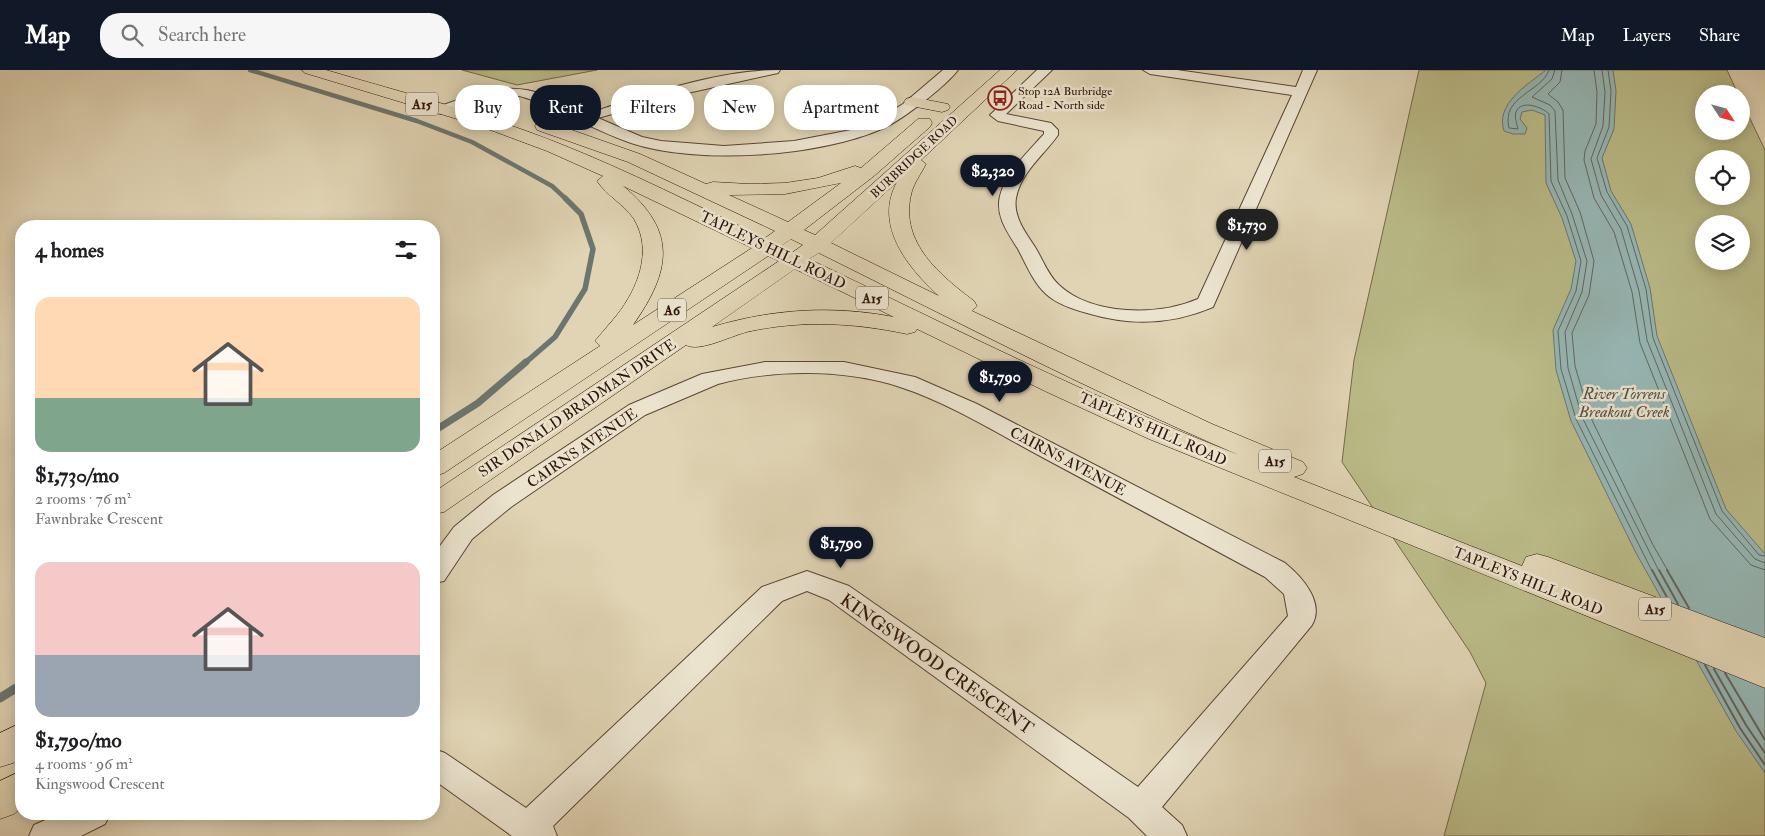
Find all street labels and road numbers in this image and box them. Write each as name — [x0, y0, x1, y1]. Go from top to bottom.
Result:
road number: A15 — [406, 92, 438, 116]
street label: BURBRIDGE ROAD — [868, 113, 961, 202]
street label: TAPLEYS HILL ROAD — [697, 207, 849, 294]
road number: A15 — [856, 287, 888, 310]
road number: A6 — [658, 298, 686, 322]
street label: SIR DONALD BRADMAN DRIVE — [475, 335, 680, 482]
street label: TAPLEYS HILL ROAD — [1076, 388, 1230, 471]
street label: CAIRNS AVENUE — [523, 404, 641, 492]
street label: CAIRNS AVENUE — [1006, 423, 1129, 500]
road number: A15 — [1259, 450, 1291, 472]
street label: TAPLEYS HILL ROAD — [1450, 543, 1606, 620]
street label: KINGSWOOD CRESCENT — [835, 589, 1039, 740]
road number: A15 — [1639, 598, 1671, 620]

